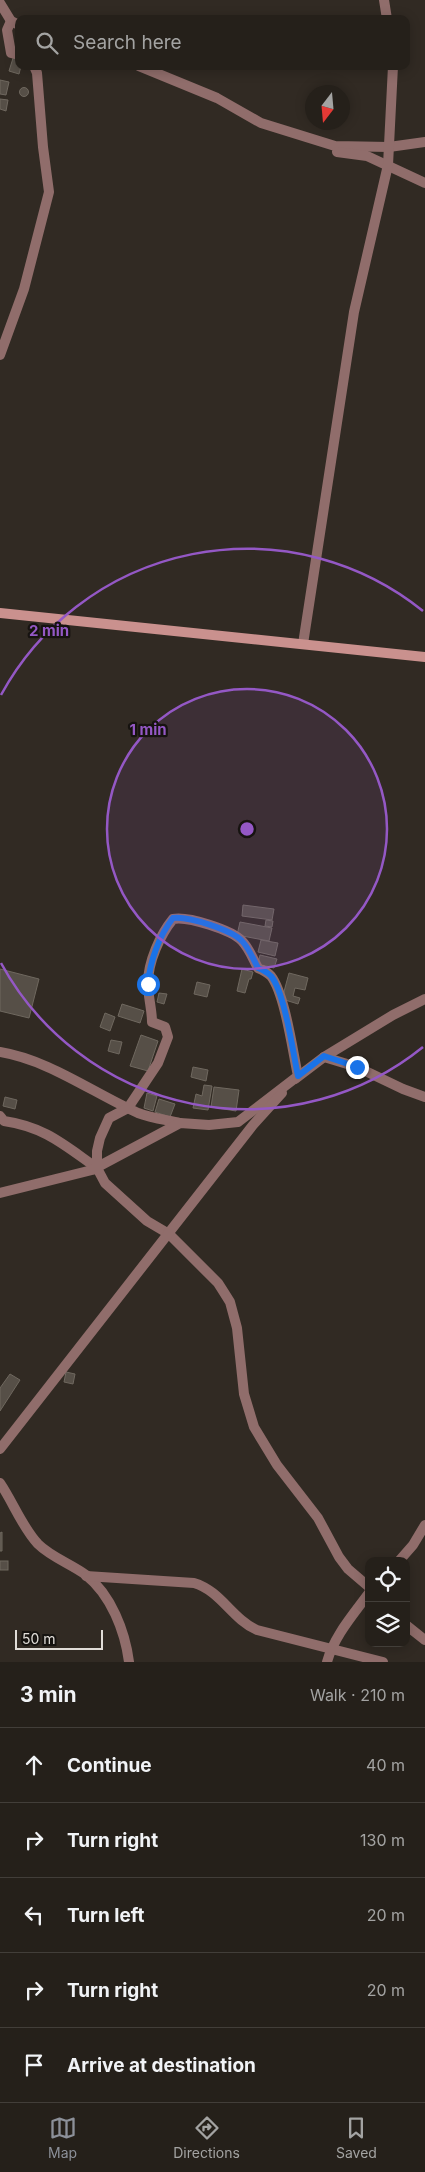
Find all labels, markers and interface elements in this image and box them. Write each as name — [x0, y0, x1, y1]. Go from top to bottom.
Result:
search box — [15, 15, 410, 70]
icon: search — [33, 29, 61, 57]
text: Search here — [73, 31, 182, 54]
north arrow — [305, 85, 350, 130]
text: 2 min — [29, 621, 69, 640]
text: 1 min — [129, 720, 167, 739]
centre of rings — [238, 820, 256, 838]
route start — [137, 973, 160, 996]
route end — [346, 1056, 369, 1079]
map controls — [365, 1557, 410, 1647]
button: locate — [365, 1557, 410, 1602]
button: layers — [365, 1602, 410, 1647]
scale bar — [15, 1627, 102, 1650]
text: 50 m — [22, 1630, 56, 1647]
text: 3 min — [20, 1682, 76, 1707]
text: Walk · 210 m — [310, 1685, 405, 1705]
icon: ahead — [20, 1751, 48, 1779]
text: Continue — [67, 1754, 152, 1777]
text: 40 m — [366, 1755, 405, 1775]
icon: right — [20, 1826, 48, 1854]
text: Turn right — [67, 1829, 158, 1852]
text: 130 m — [360, 1830, 405, 1850]
icon: left — [20, 1901, 48, 1929]
text: Turn left — [67, 1904, 145, 1927]
text: 20 m — [367, 1905, 405, 1925]
icon: right — [20, 1976, 48, 2004]
text: Turn right — [67, 1979, 158, 2002]
text: 20 m — [367, 1980, 405, 2000]
icon: arrive — [20, 2051, 48, 2079]
text: Arrive at destination — [67, 2054, 256, 2077]
tab: Map — [48, 2114, 77, 2161]
tab: Directions — [173, 2114, 240, 2161]
tab: Saved — [336, 2114, 377, 2161]

